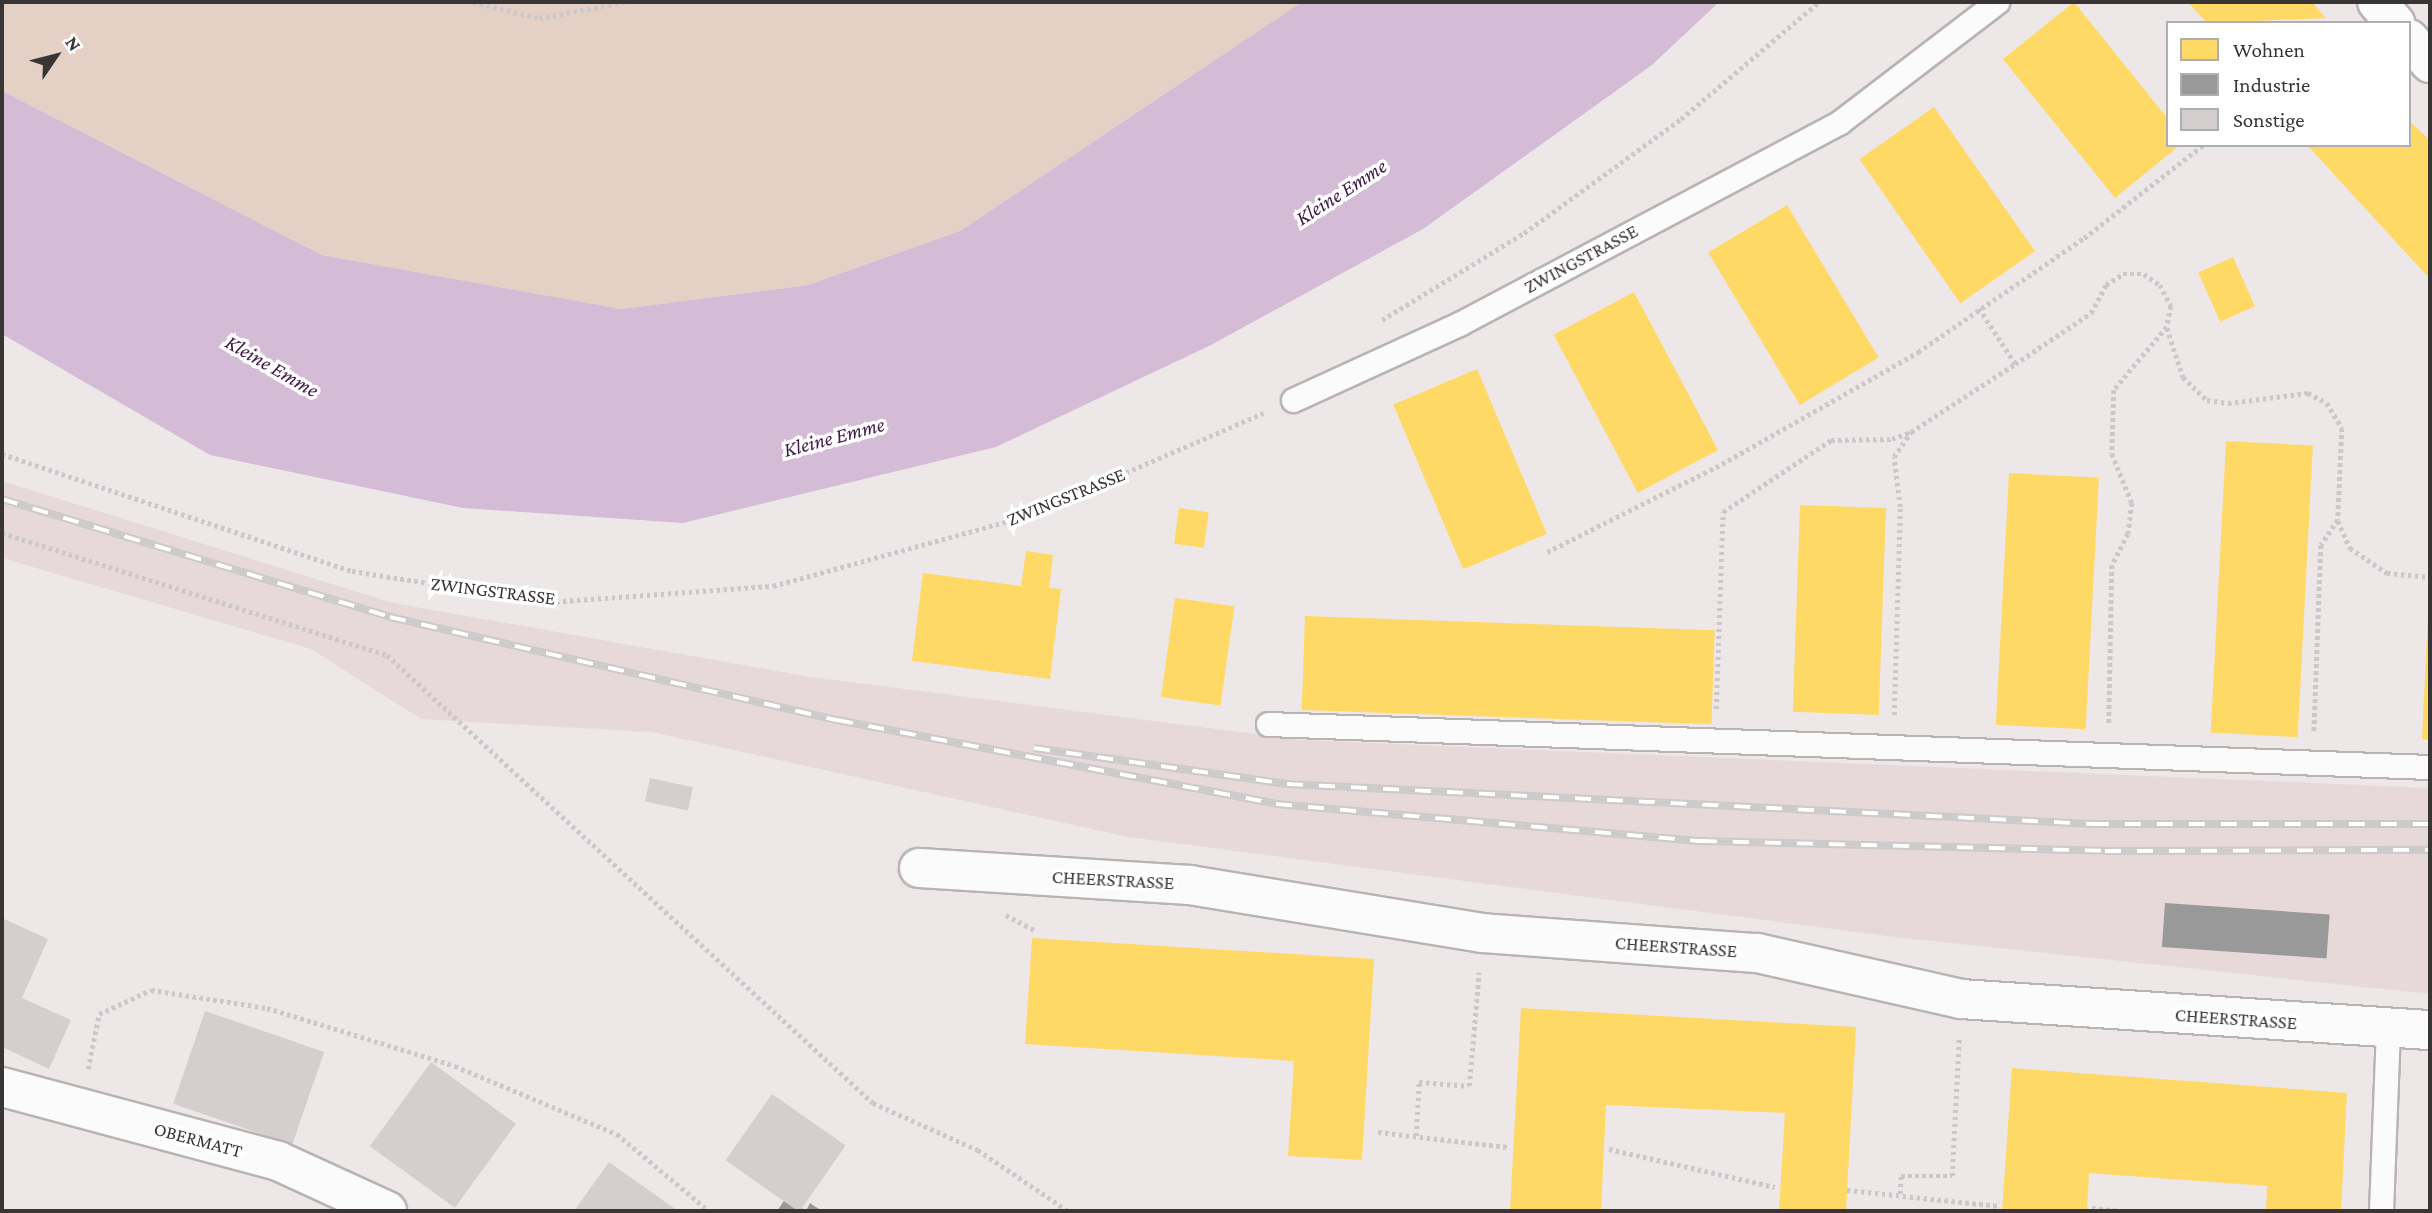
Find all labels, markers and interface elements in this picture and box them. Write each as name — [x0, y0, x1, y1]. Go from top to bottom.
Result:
north arrow — [21, 21, 91, 91]
legend — [2166, 21, 2411, 147]
text: N — [61, 32, 86, 55]
text: Wohnen — [2233, 38, 2305, 62]
text: Industrie — [2233, 73, 2310, 97]
text: Sonstige — [2233, 108, 2305, 132]
water label: Kleine Emme — [1291, 153, 1391, 231]
street label: ZWINGSTRASSE — [1520, 219, 1642, 299]
water label: Kleine Emme — [221, 329, 323, 403]
water label: Kleine Emme — [781, 411, 887, 463]
street label: ZWINGSTRASSE — [1004, 463, 1128, 531]
street label: ZWINGSTRASSE — [429, 572, 557, 610]
street label: CHEERSTRASSE — [1051, 865, 1175, 895]
street label: CHEERSTRASSE — [1614, 931, 1738, 963]
street label: CHEERSTRASSE — [2174, 1003, 2298, 1035]
street label: OBERMATT — [151, 1117, 245, 1163]

